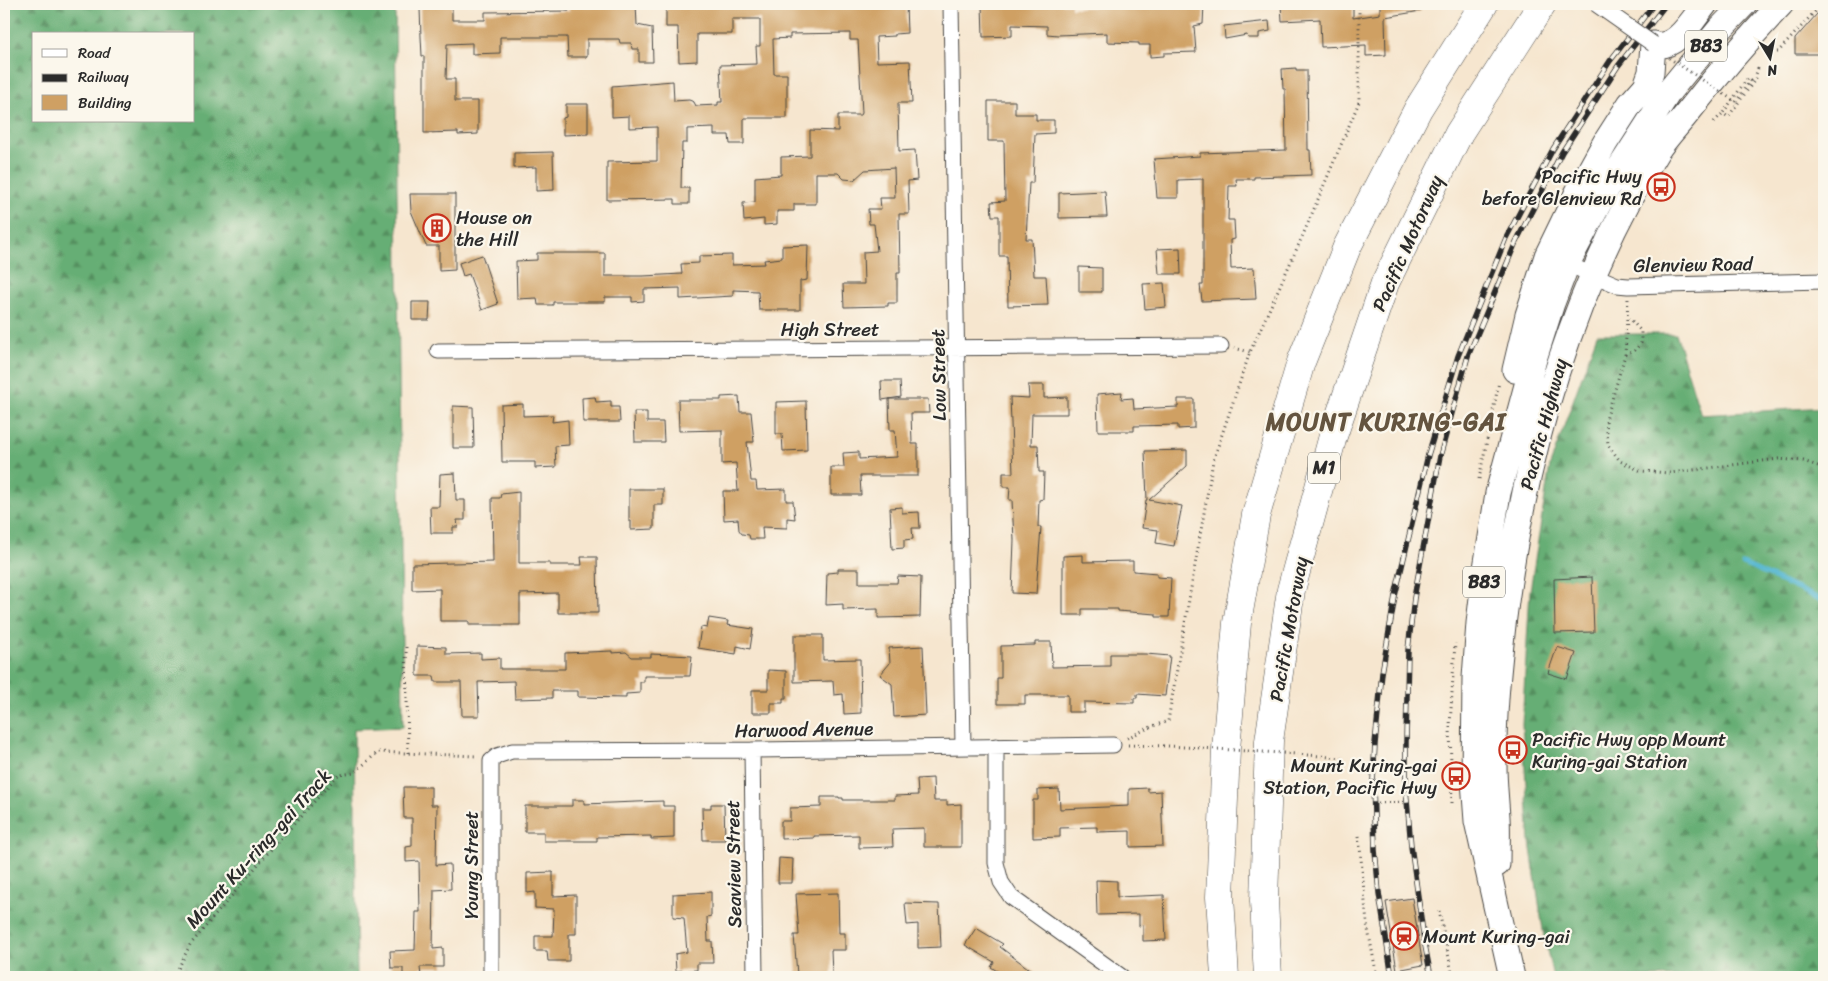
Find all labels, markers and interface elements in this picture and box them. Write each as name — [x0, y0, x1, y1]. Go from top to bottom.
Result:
road number: B83 — [1685, 30, 1727, 61]
legend — [32, 32, 195, 122]
north arrow — [1746, 32, 1796, 82]
text: Road — [78, 40, 111, 66]
text: N — [1765, 57, 1780, 84]
text: Railway — [78, 64, 129, 90]
text: Building — [78, 90, 132, 116]
place label: Pacific Hwy before Glenview Rd — [1482, 160, 1643, 215]
street label: Pacific Motorway — [1363, 169, 1452, 317]
bus stop icon: Pacific Hwy before Glenview Rd — [1646, 172, 1676, 202]
place label: House on the Hill — [456, 201, 532, 256]
building icon: House on the Hill — [422, 213, 452, 243]
street label: Glenview Road — [1633, 247, 1754, 282]
street label: High Street — [781, 313, 879, 346]
street label: Low Street — [921, 329, 956, 421]
street label: Pacific Highway — [1510, 354, 1577, 494]
district label: MOUNT KURING-GAI — [1265, 401, 1508, 443]
road number: M1 — [1308, 452, 1340, 483]
street label: Pacific Motorway — [1260, 554, 1318, 704]
road number: B83 — [1463, 566, 1505, 598]
street label: Harwood Avenue — [734, 712, 874, 747]
place label: Pacific Hwy opp Mount Kuring-gai Station — [1532, 723, 1726, 778]
bus stop icon: Pacific Hwy opp Mount Kuring-gai Station — [1498, 735, 1528, 765]
place label: Mount Kuring-gai Station, Pacific Hwy — [1263, 749, 1438, 804]
street label: Mount Ku-ring-gai Track — [177, 761, 340, 936]
bus stop icon: Mount Kuring-gai Station, Pacific Hwy — [1441, 761, 1471, 791]
street label: Seaview Street — [716, 800, 751, 928]
street label: Young Street — [455, 811, 488, 919]
place label: Mount Kuring-gai — [1423, 920, 1570, 953]
station icon: Mount Kuring-gai — [1389, 921, 1419, 951]

